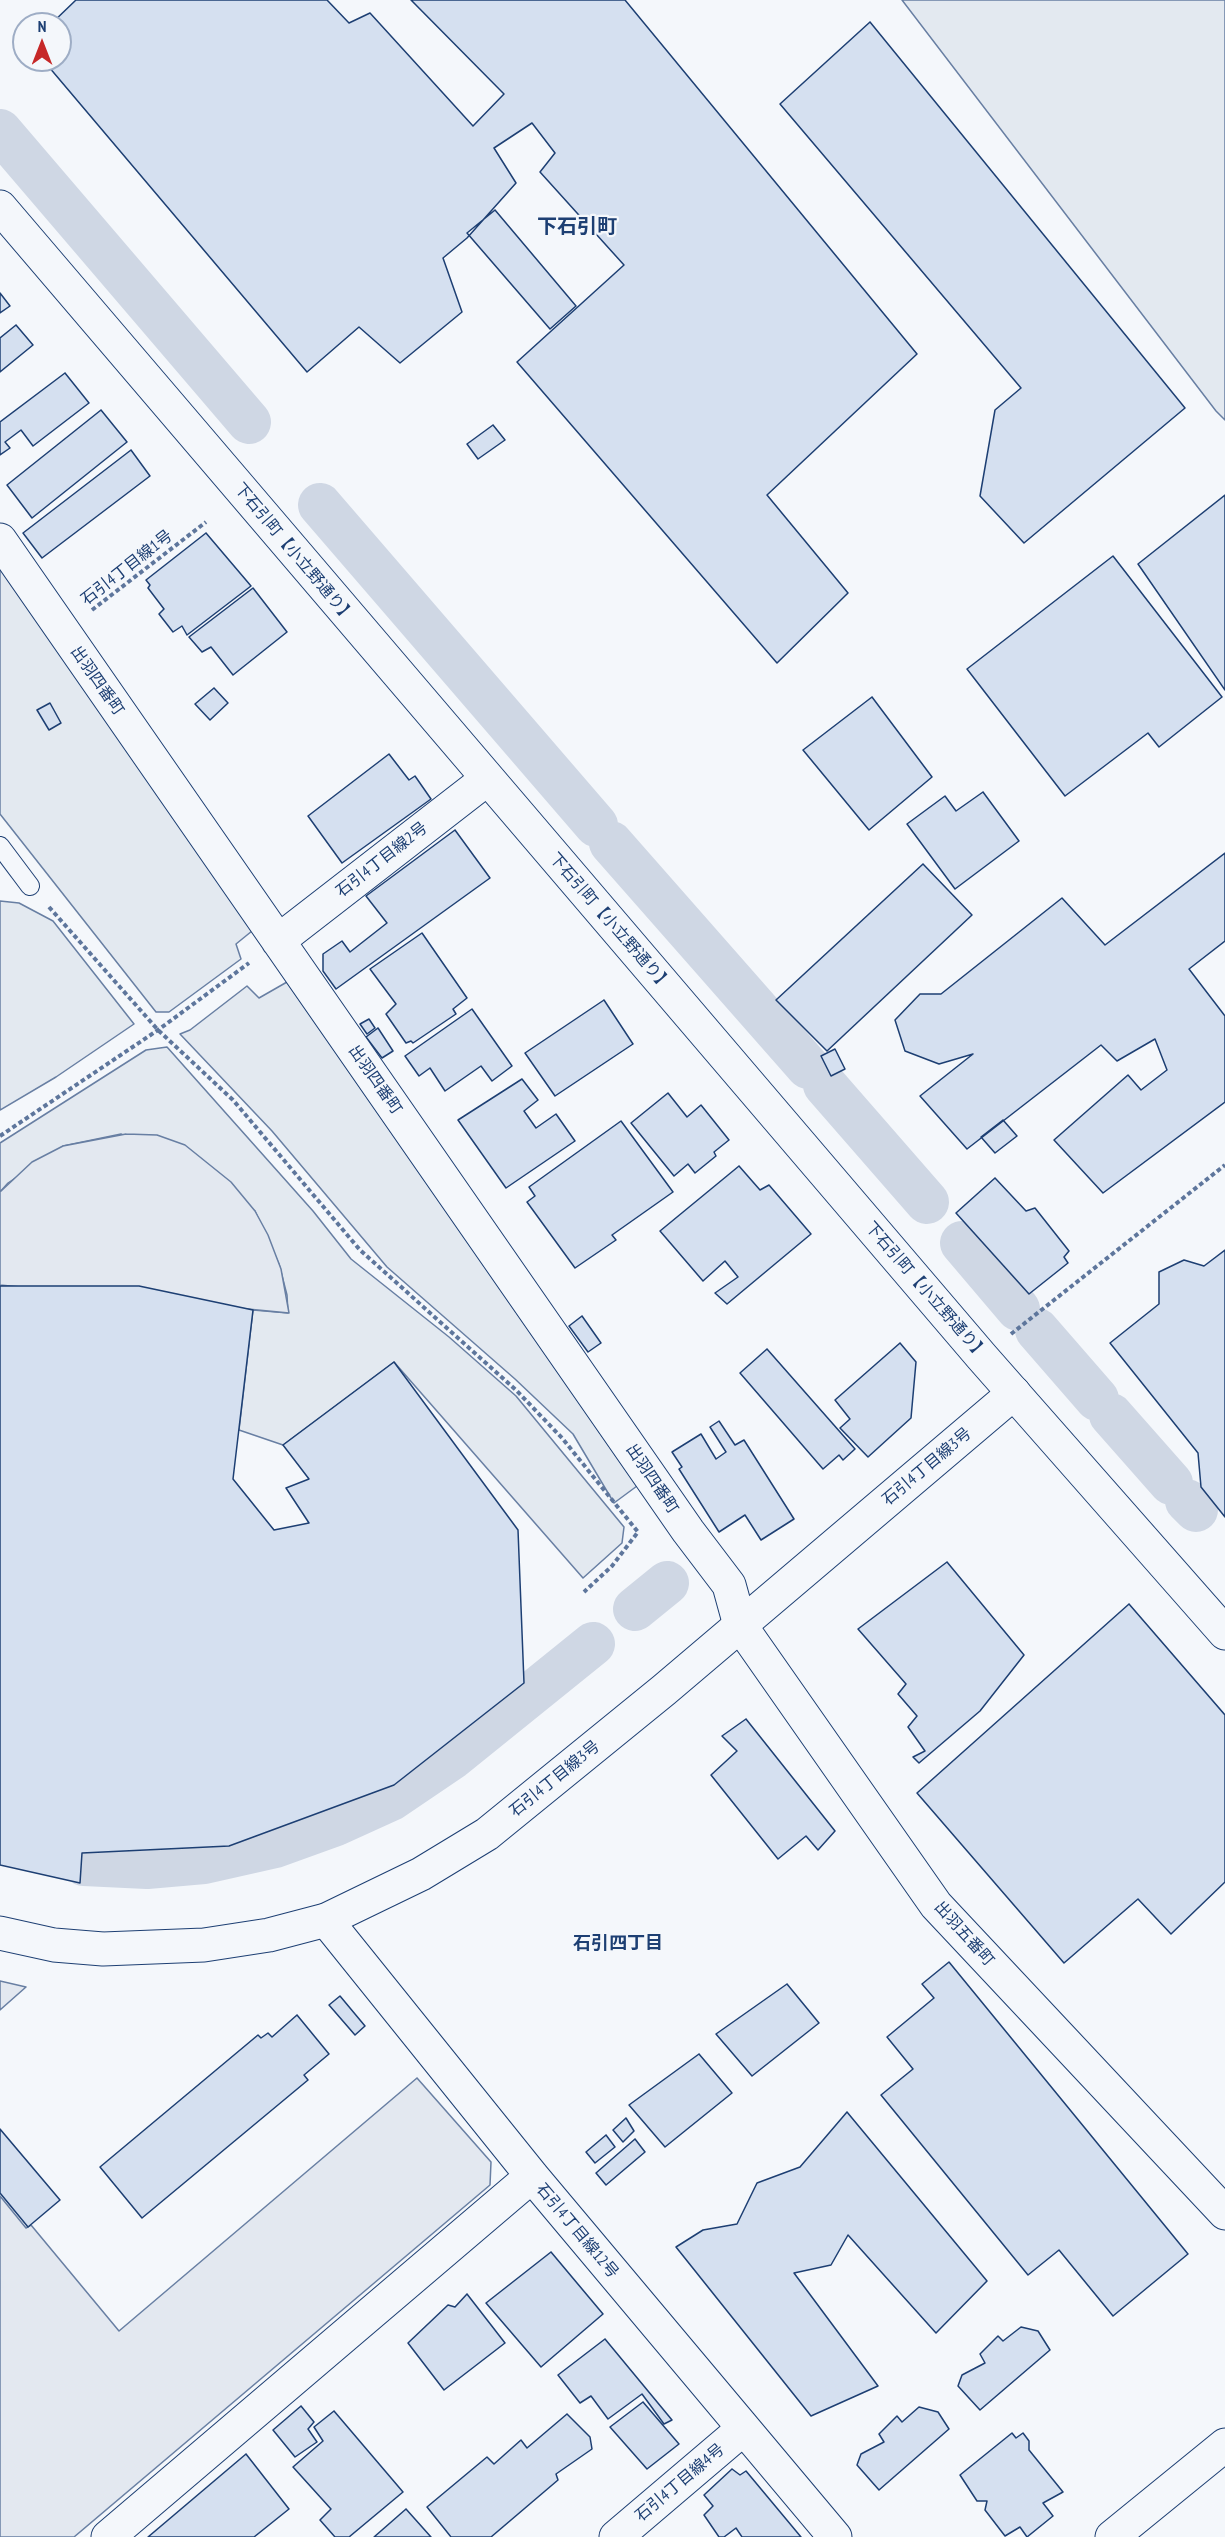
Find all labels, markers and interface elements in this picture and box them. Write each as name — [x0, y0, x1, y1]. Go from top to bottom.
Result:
north arrow — [12, 12, 72, 72]
text: N — [38, 16, 46, 36]
district label: 下石引町 — [537, 215, 617, 239]
street label: 下石引町【小立野通り】 — [230, 479, 358, 627]
street label: 石引4丁目線1号 — [78, 526, 176, 610]
street label: 出羽四番町 — [66, 643, 128, 719]
street label: 石引4丁目線2号 — [333, 818, 431, 902]
street label: 下石引町【小立野通り】 — [545, 849, 675, 995]
street label: 出羽四番町 — [344, 1042, 406, 1118]
street label: 下石引町【小立野通り】 — [861, 1218, 991, 1364]
street label: 石引4丁目線3号 — [879, 1424, 975, 1510]
street label: 出羽四番町 — [622, 1440, 682, 1518]
street label: 石引4丁目線3号 — [506, 1737, 604, 1821]
street label: 出羽五番町 — [930, 1898, 998, 1970]
district label: 石引四丁目 — [573, 1933, 663, 1955]
street label: 石引4丁目線12号 — [532, 2180, 622, 2282]
street label: 石引4丁目線4号 — [632, 2440, 728, 2526]

